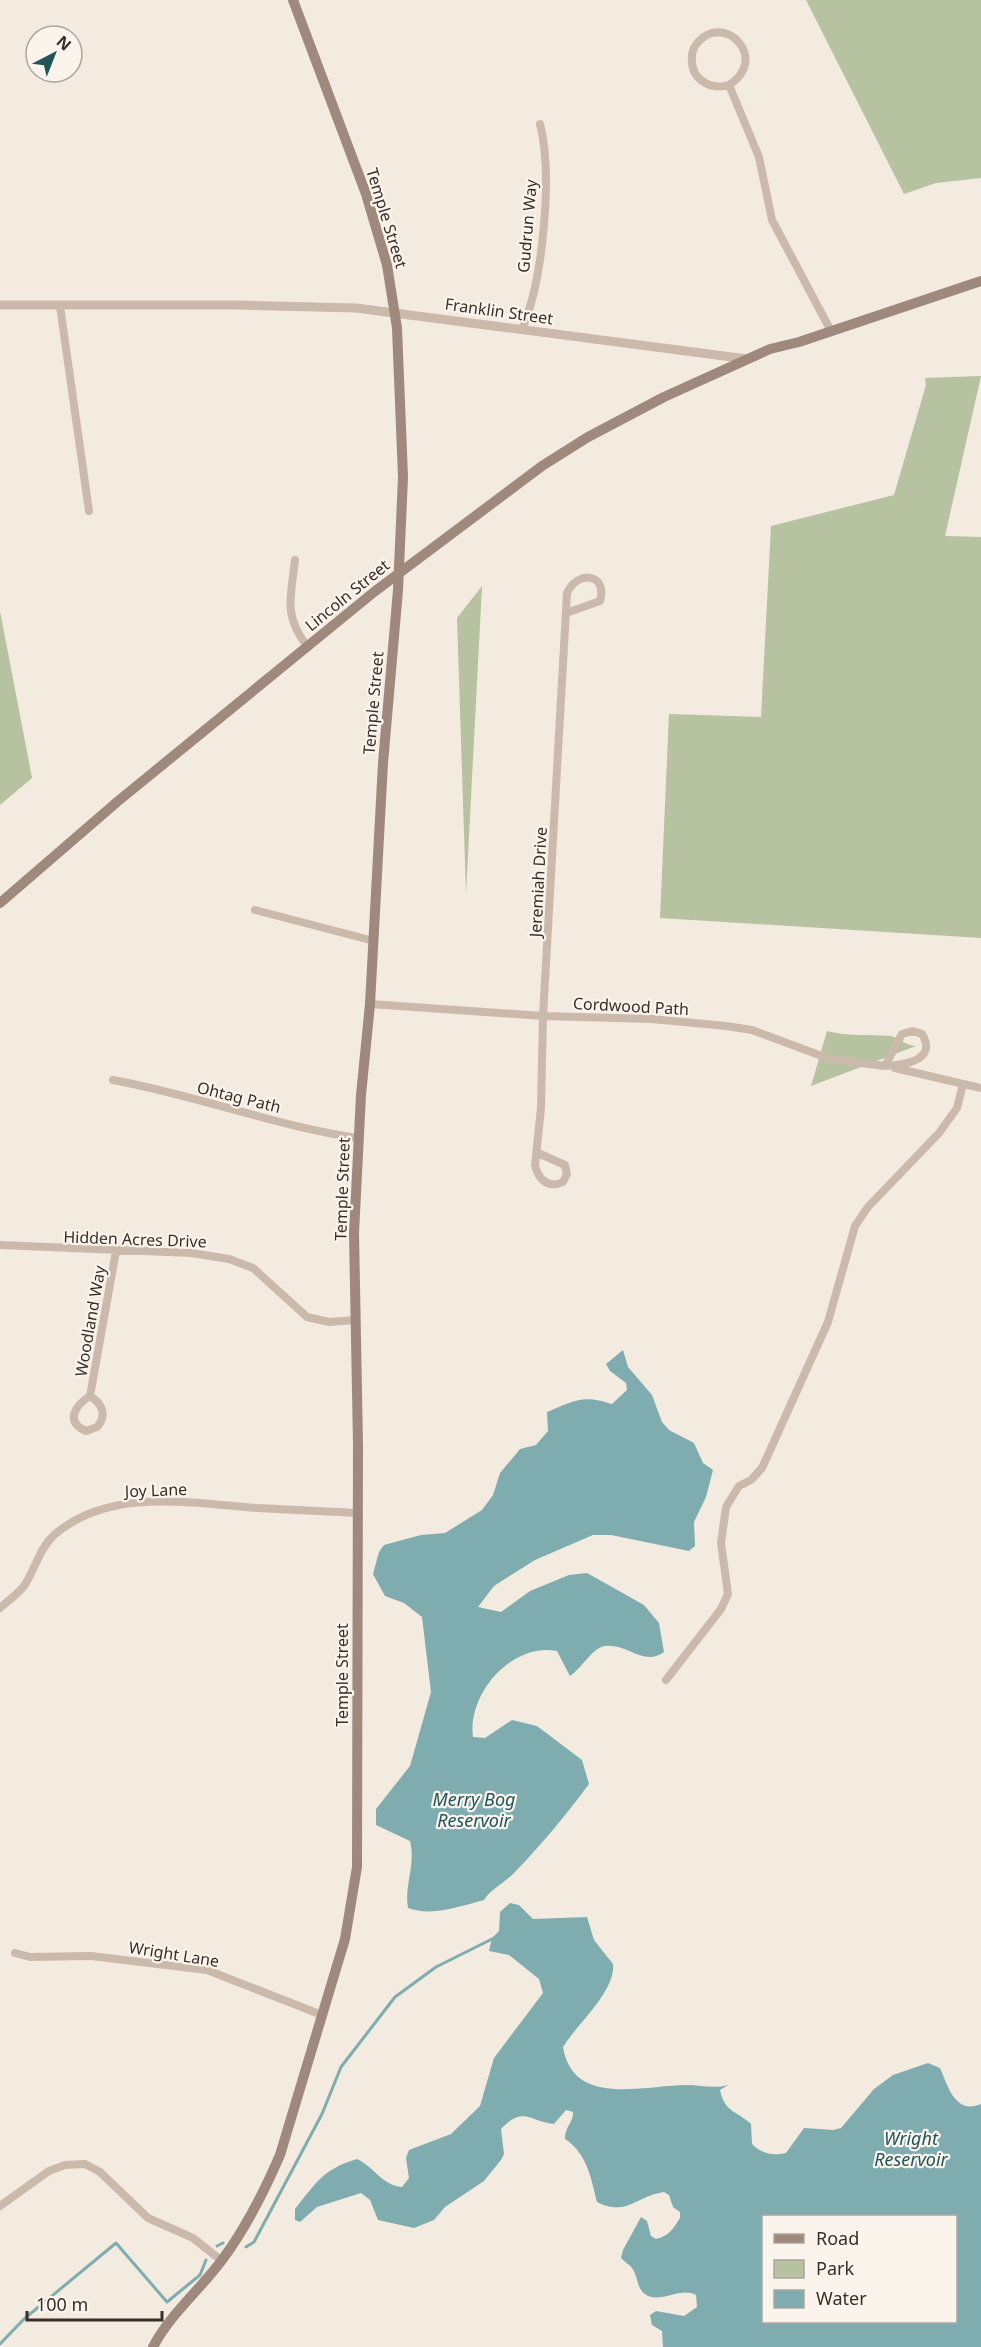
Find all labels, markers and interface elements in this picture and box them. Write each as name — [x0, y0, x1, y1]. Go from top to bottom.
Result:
north arrow — [24, 24, 84, 84]
text: N — [52, 30, 76, 55]
street label: Temple Street — [361, 165, 413, 271]
street label: Gudrun Way — [512, 178, 542, 274]
street label: Franklin Street — [444, 293, 555, 330]
street label: Lincoln Street — [300, 554, 394, 636]
street label: Temple Street — [358, 650, 388, 756]
street label: Jeremiah Drive — [524, 826, 552, 940]
street label: Cordwood Path — [572, 992, 690, 1020]
street label: Ohtag Path — [195, 1076, 283, 1118]
street label: Temple Street — [329, 1137, 355, 1241]
street label: Hidden Acres Drive — [63, 1226, 207, 1252]
street label: Woodland Way — [69, 1263, 111, 1378]
street label: Joy Lane — [122, 1478, 188, 1502]
street label: Temple Street — [331, 1623, 353, 1727]
water label: Merry Bog Reservoir — [433, 1787, 515, 1832]
street label: Wright Lane — [127, 1936, 221, 1972]
water label: Wright Reservoir — [874, 2126, 949, 2171]
legend — [762, 2215, 957, 2323]
text: Road — [816, 2226, 859, 2250]
text: Park — [816, 2256, 854, 2280]
scale bar — [27, 2284, 162, 2322]
text: Water — [816, 2286, 867, 2310]
text: 100 m — [36, 2292, 88, 2316]

